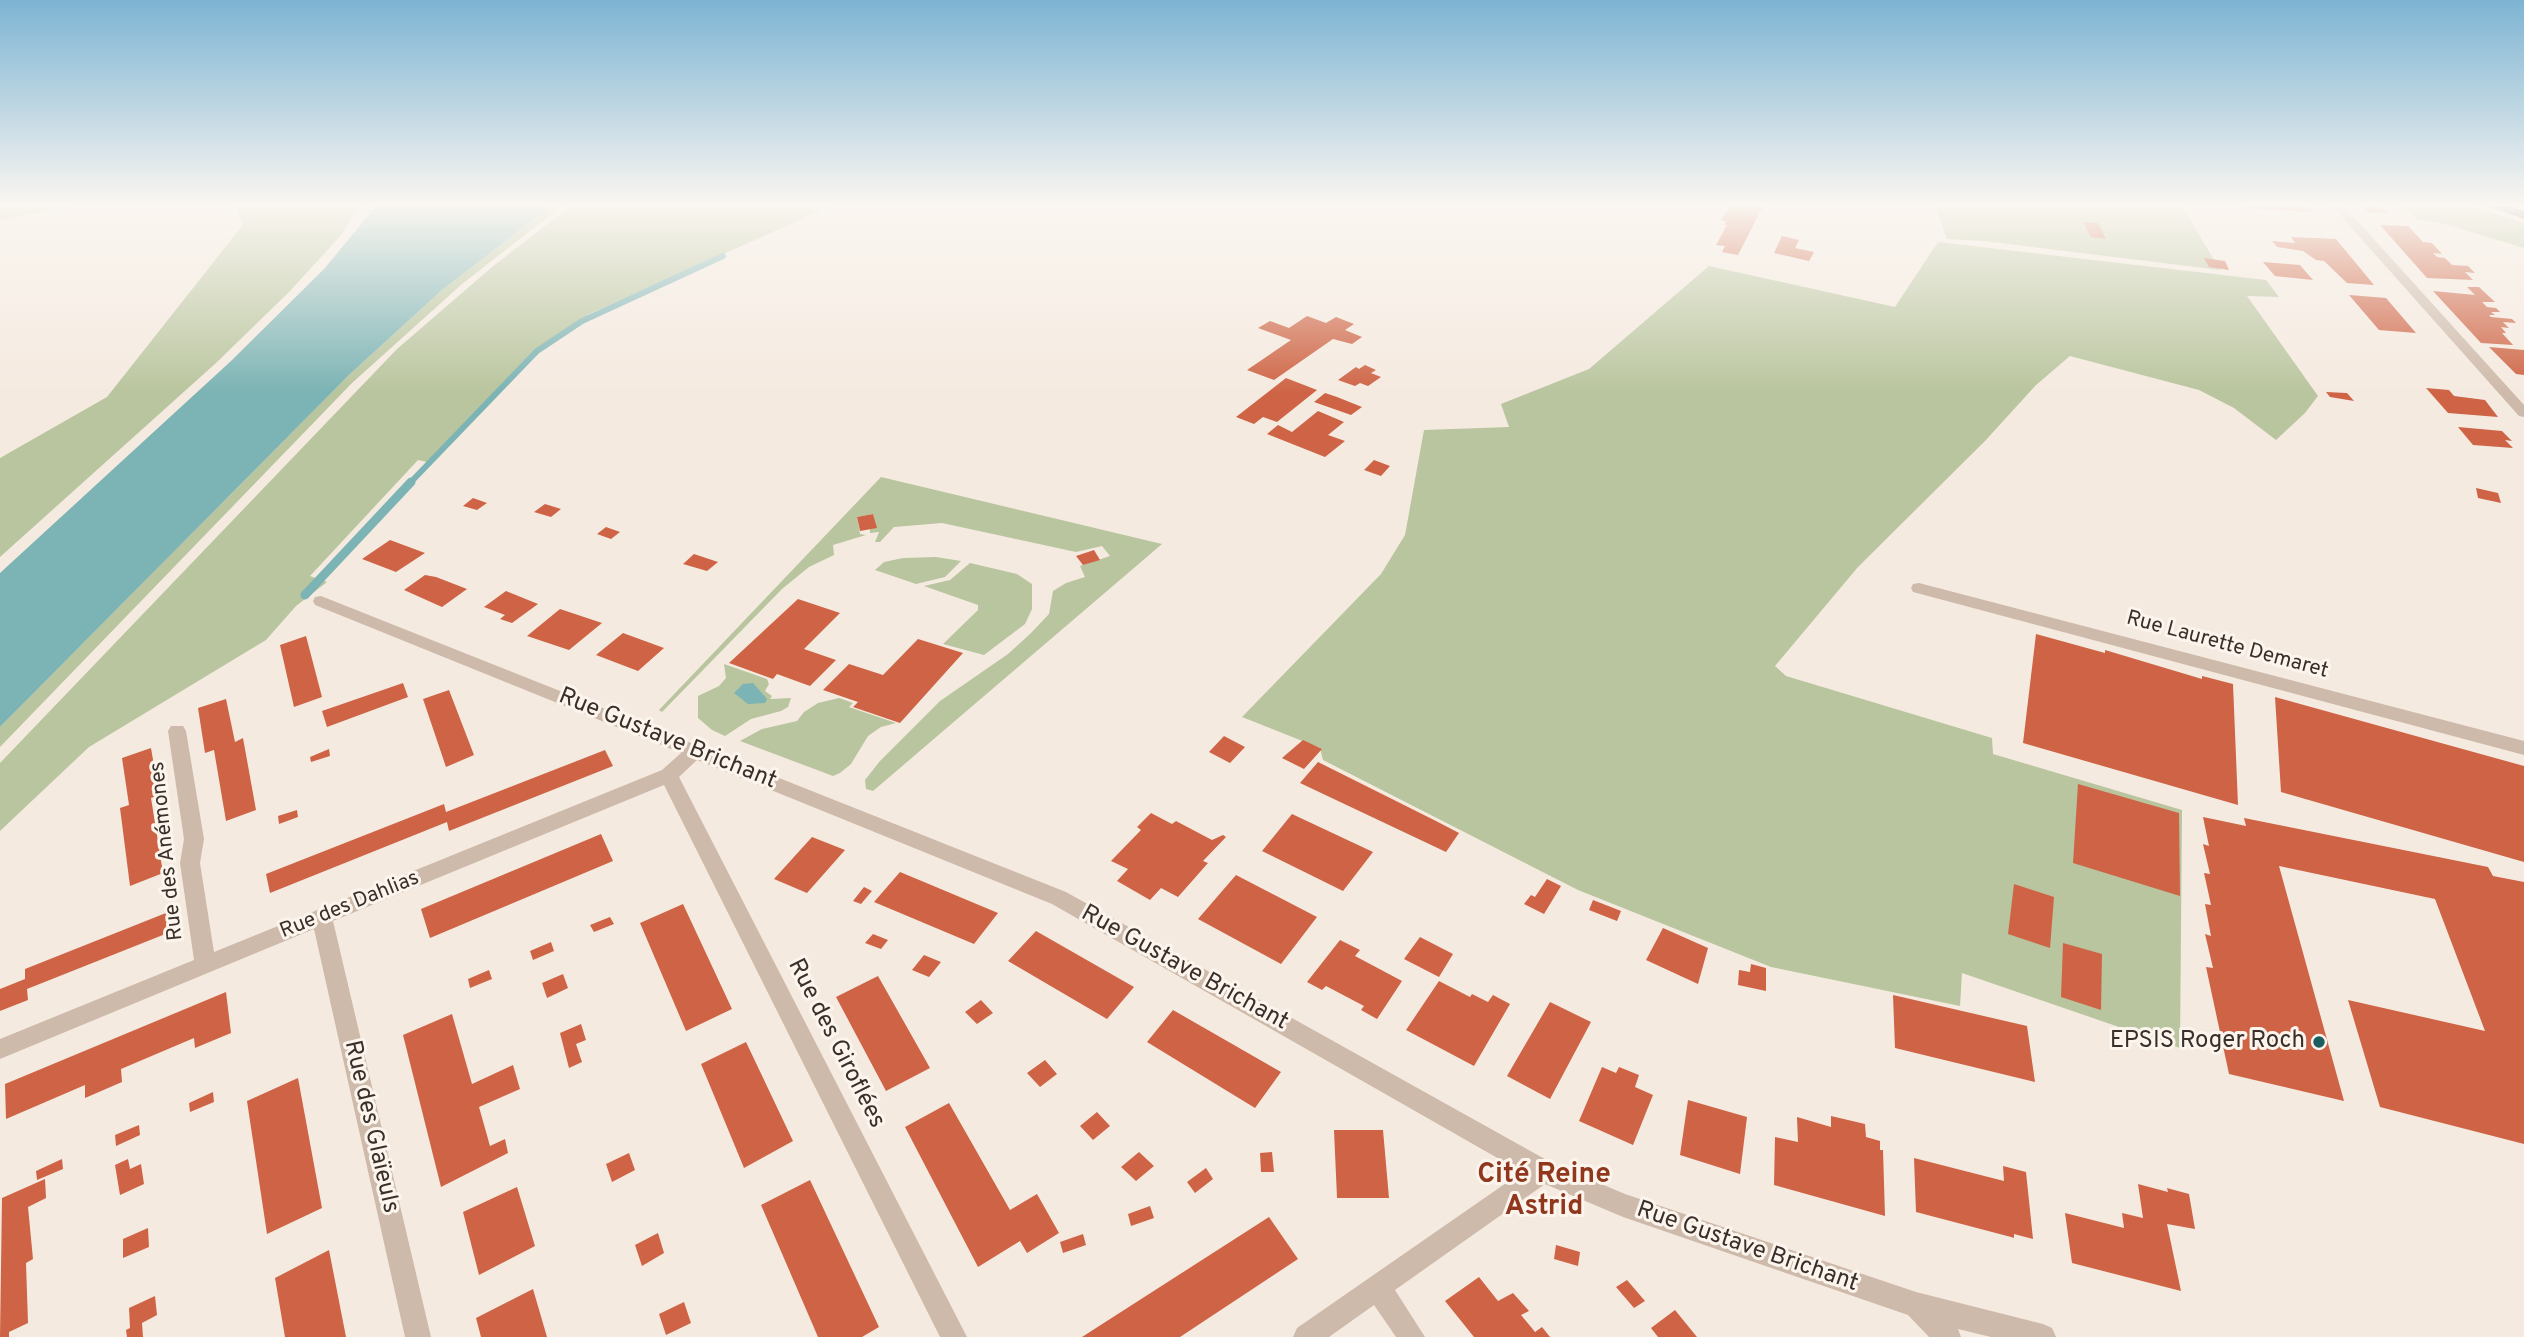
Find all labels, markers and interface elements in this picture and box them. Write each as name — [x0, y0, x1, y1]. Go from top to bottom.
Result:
street label: Rue Laurette Demaret — [2123, 607, 2331, 685]
street label: Rue Gustave Brichant — [554, 683, 780, 797]
street label: Rue des Anémones — [146, 760, 190, 942]
street label: Rue des Dahlias — [277, 867, 423, 945]
street label: Rue Gustave Brichant — [1075, 900, 1293, 1038]
street label: Rue des Giroflées — [780, 954, 890, 1134]
place label: EPSIS Roger Roch — [2110, 1028, 2305, 1056]
marker: EPSIS Roger Roch — [2311, 1034, 2327, 1050]
street label: Rue des Glaïeuls — [336, 1038, 404, 1216]
district label: Cité Reine Astrid — [1477, 1159, 1611, 1225]
street label: Rue Gustave Brichant — [1632, 1197, 1862, 1299]

